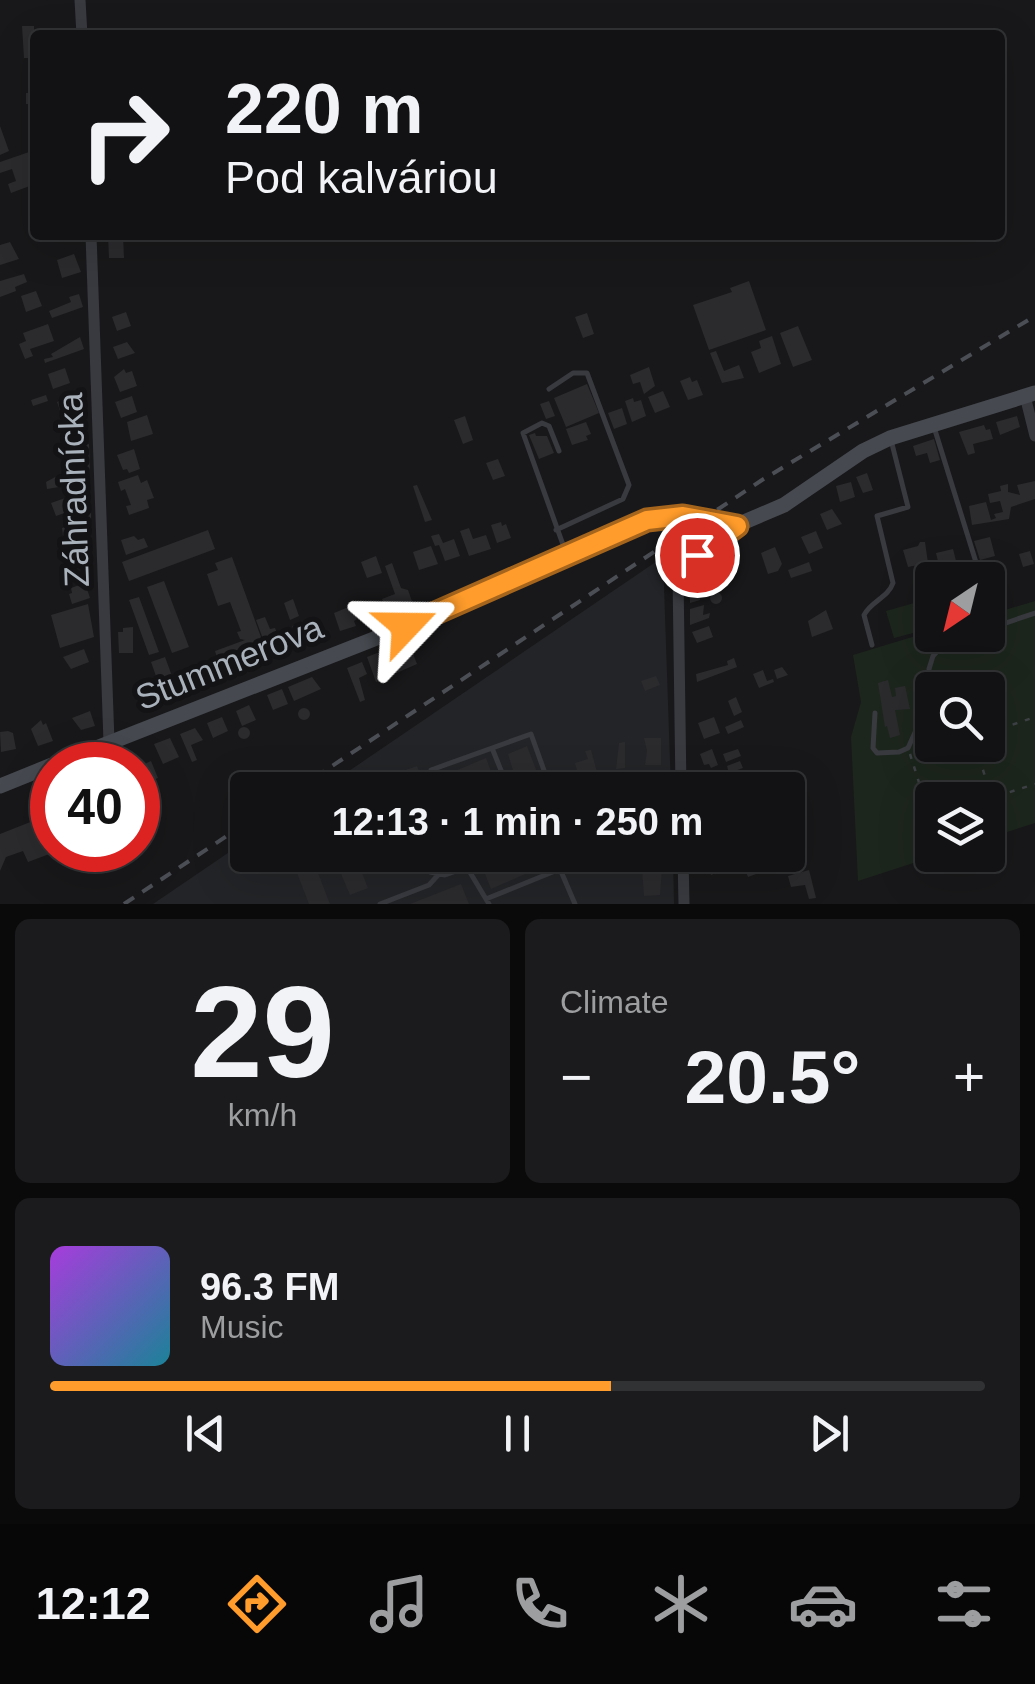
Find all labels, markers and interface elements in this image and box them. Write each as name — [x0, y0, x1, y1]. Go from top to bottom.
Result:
icon: right — [60, 70, 190, 200]
text: 220 m — [225, 70, 423, 148]
text: Pod kalváriou — [225, 152, 498, 203]
street label: Záhradnícka — [50, 392, 96, 588]
pin — [655, 513, 740, 598]
icon: arrive — [670, 528, 725, 583]
north arrow — [915, 562, 1005, 652]
map controls — [915, 562, 1005, 872]
position arrow — [354, 574, 458, 678]
street label: Stummerova — [130, 607, 329, 717]
button: search — [915, 672, 1005, 762]
speed limit sign: 40 — [30, 742, 160, 872]
button: layers — [915, 782, 1005, 872]
text: 12:13 · 1 min · 250 m — [332, 801, 703, 843]
text: 29 — [190, 959, 335, 1105]
text: Climate — [560, 984, 668, 1020]
text: 20.5° — [685, 1035, 860, 1119]
text: − — [560, 1046, 592, 1108]
text: + — [953, 1046, 985, 1108]
text: km/h — [228, 1097, 297, 1133]
text: 96.3 FM — [200, 1266, 339, 1308]
text: Music — [200, 1309, 284, 1345]
icon: previous — [178, 1406, 233, 1461]
icon: pause — [490, 1406, 545, 1461]
icon: next — [802, 1406, 857, 1461]
icon: directions — [222, 1569, 292, 1639]
icon: music — [364, 1569, 434, 1639]
icon: phone — [505, 1569, 575, 1639]
icon: climate — [646, 1569, 716, 1639]
icon: car — [788, 1569, 858, 1639]
icon: filters — [929, 1569, 999, 1639]
text: 12:12 — [36, 1578, 151, 1629]

